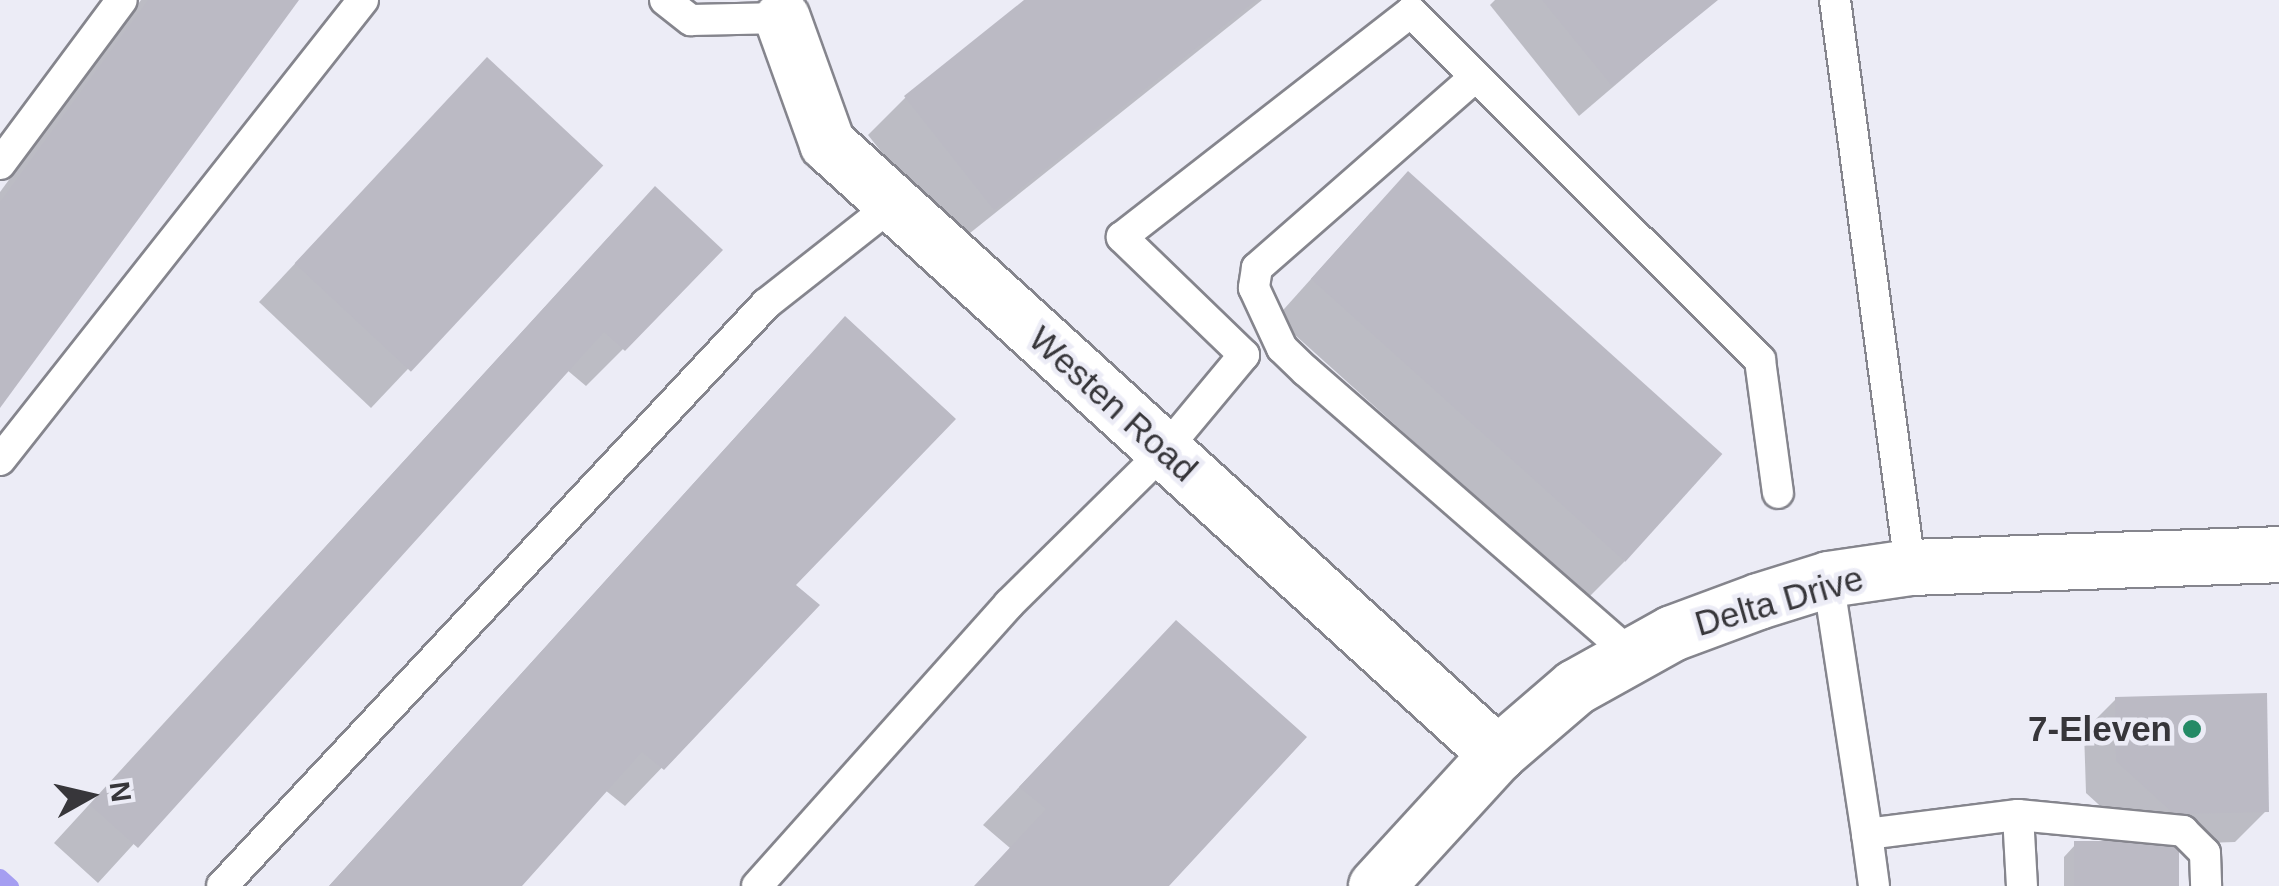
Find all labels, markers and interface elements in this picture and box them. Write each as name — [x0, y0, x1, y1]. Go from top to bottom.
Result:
street label: Westen Road — [1020, 318, 1206, 490]
street label: Delta Drive — [1690, 557, 1868, 645]
place label: 7-Eleven — [2028, 708, 2172, 750]
marker: 7-Eleven — [2181, 718, 2203, 740]
north arrow — [40, 746, 140, 846]
text: N — [103, 780, 137, 804]

